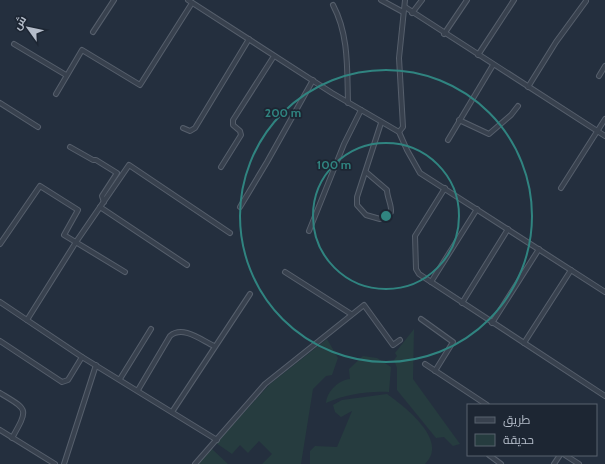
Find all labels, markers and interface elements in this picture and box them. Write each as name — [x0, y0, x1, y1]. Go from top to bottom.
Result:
north arrow — [8, 8, 48, 48]
text: ش — [10, 13, 29, 32]
text: 200 m — [265, 105, 301, 120]
text: 100 m — [317, 157, 351, 172]
centre of rings — [379, 209, 393, 223]
legend — [467, 404, 597, 456]
text: طريق — [503, 412, 531, 427]
text: حديقة — [503, 432, 534, 447]

